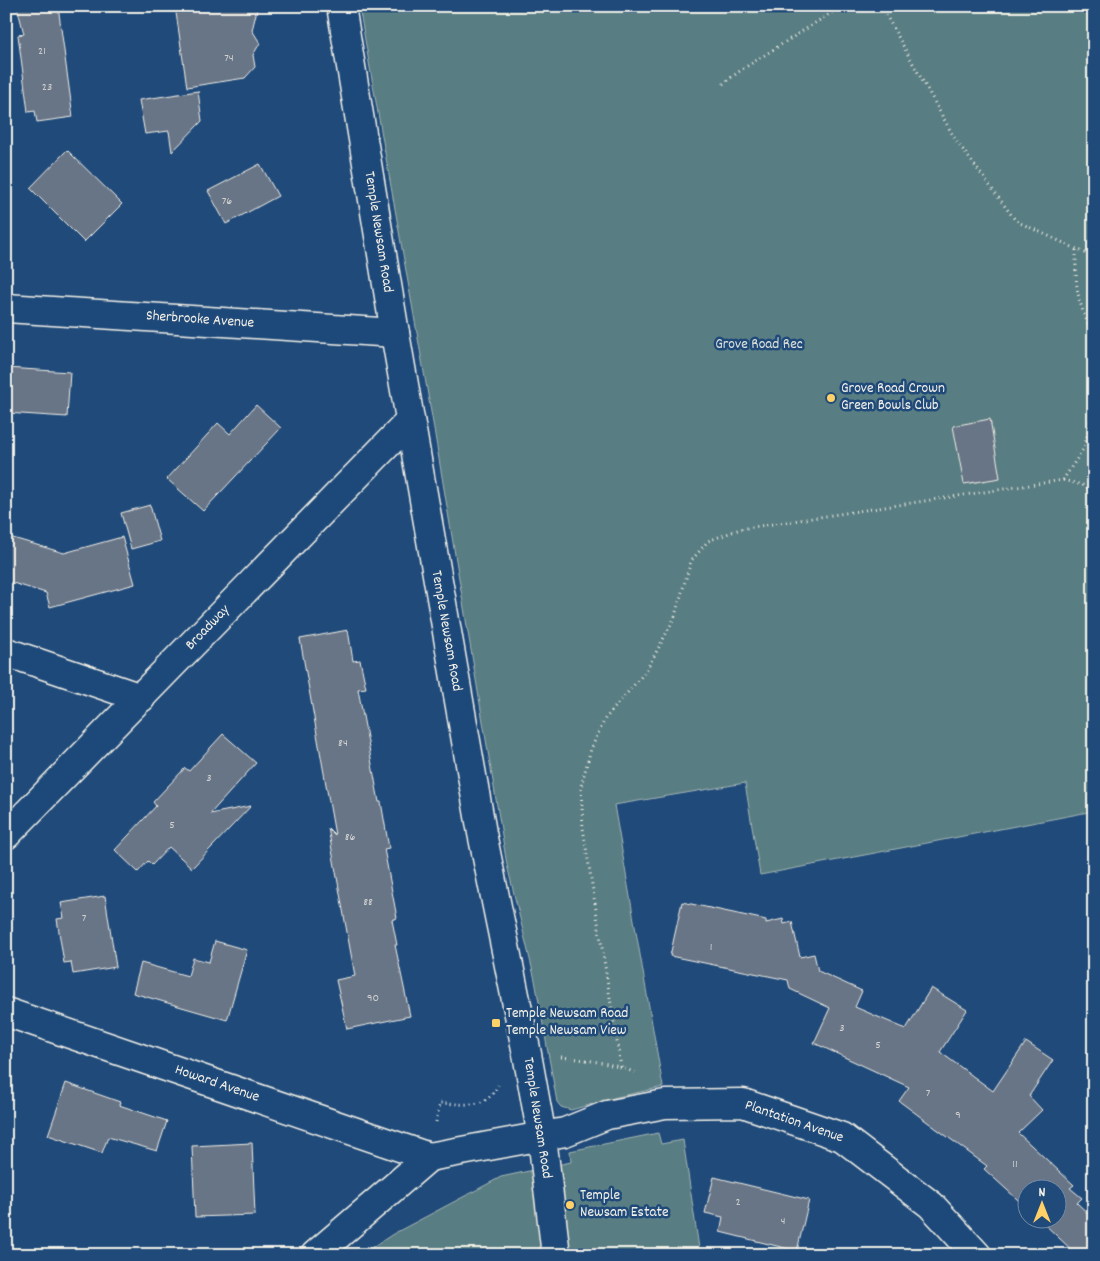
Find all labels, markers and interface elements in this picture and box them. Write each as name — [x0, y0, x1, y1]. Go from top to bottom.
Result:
house number: 21 — [38, 43, 46, 60]
house number: 74 — [224, 50, 234, 67]
house number: 23 — [42, 79, 52, 96]
street label: Temple Newsam Road — [358, 170, 398, 294]
house number: 76 — [222, 193, 232, 210]
street label: Sherbrooke Avenue — [145, 305, 255, 335]
park label: Grove Road Rec — [715, 334, 803, 356]
place label: Grove Road Crown Green Bowls Club — [841, 378, 945, 417]
marker: Grove Road Crown Green Bowls Club — [825, 392, 837, 404]
street label: Temple Newsam Road — [425, 569, 467, 693]
street label: Broadway — [181, 599, 236, 656]
house number: 84 — [338, 735, 348, 752]
house number: 3 — [206, 770, 212, 787]
house number: 5 — [169, 817, 175, 834]
house number: 86 — [345, 829, 355, 846]
house number: 88 — [363, 894, 373, 911]
house number: 7 — [82, 910, 87, 927]
house number: 1 — [710, 939, 712, 956]
house number: 90 — [367, 990, 379, 1007]
place label: Temple Newsam Road Temple Newsam View — [506, 1003, 628, 1042]
marker: Temple Newsam Road Temple Newsam View — [490, 1017, 502, 1029]
house number: 3 — [839, 1020, 845, 1037]
house number: 5 — [875, 1037, 881, 1054]
street label: Temple Newsam Road — [517, 1056, 557, 1180]
street label: Howard Avenue — [172, 1059, 263, 1109]
house number: 7 — [926, 1085, 931, 1102]
street label: Plantation Avenue — [742, 1095, 847, 1149]
house number: 9 — [955, 1107, 961, 1124]
house number: 11 — [1012, 1156, 1018, 1173]
north arrow — [1018, 1178, 1068, 1228]
text: N — [1039, 1183, 1046, 1203]
place label: Temple Newsam Estate — [580, 1185, 669, 1224]
house number: 2 — [735, 1194, 741, 1211]
marker: Temple Newsam Estate — [564, 1199, 576, 1211]
house number: 4 — [781, 1213, 786, 1230]

